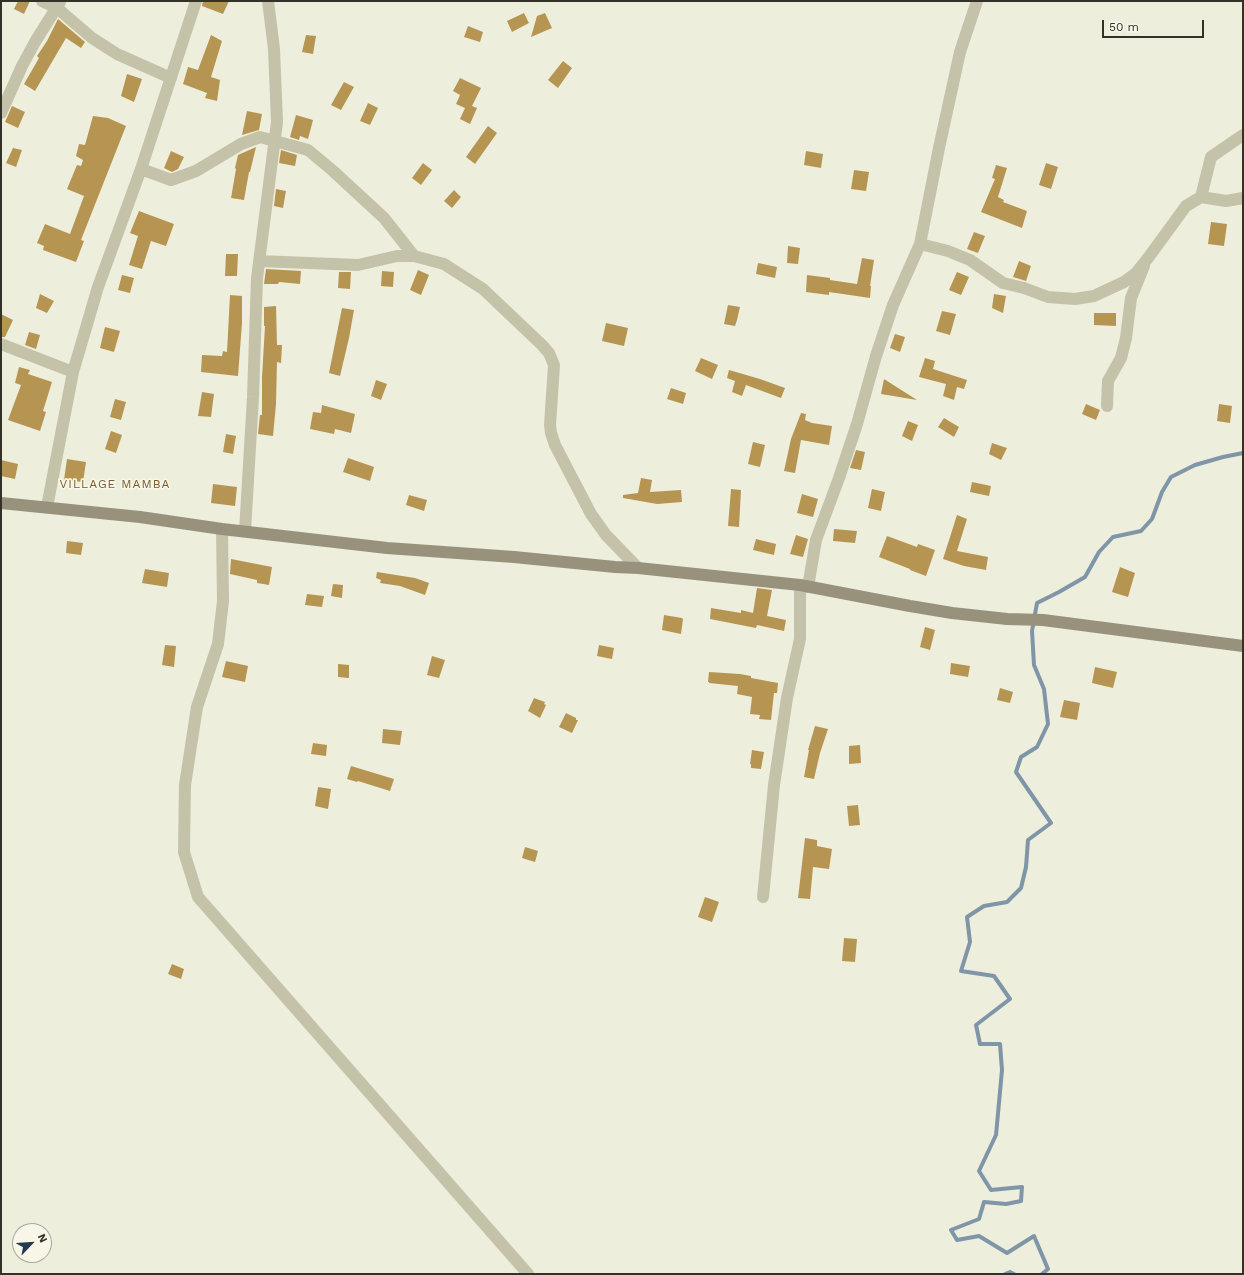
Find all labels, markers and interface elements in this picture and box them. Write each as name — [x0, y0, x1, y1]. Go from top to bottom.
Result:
scale bar — [1104, 12, 1206, 38]
text: 50 m — [1109, 20, 1139, 34]
district label: VILLAGE MAMBA — [60, 477, 170, 491]
north arrow — [12, 1223, 52, 1263]
text: N — [35, 1232, 50, 1245]

